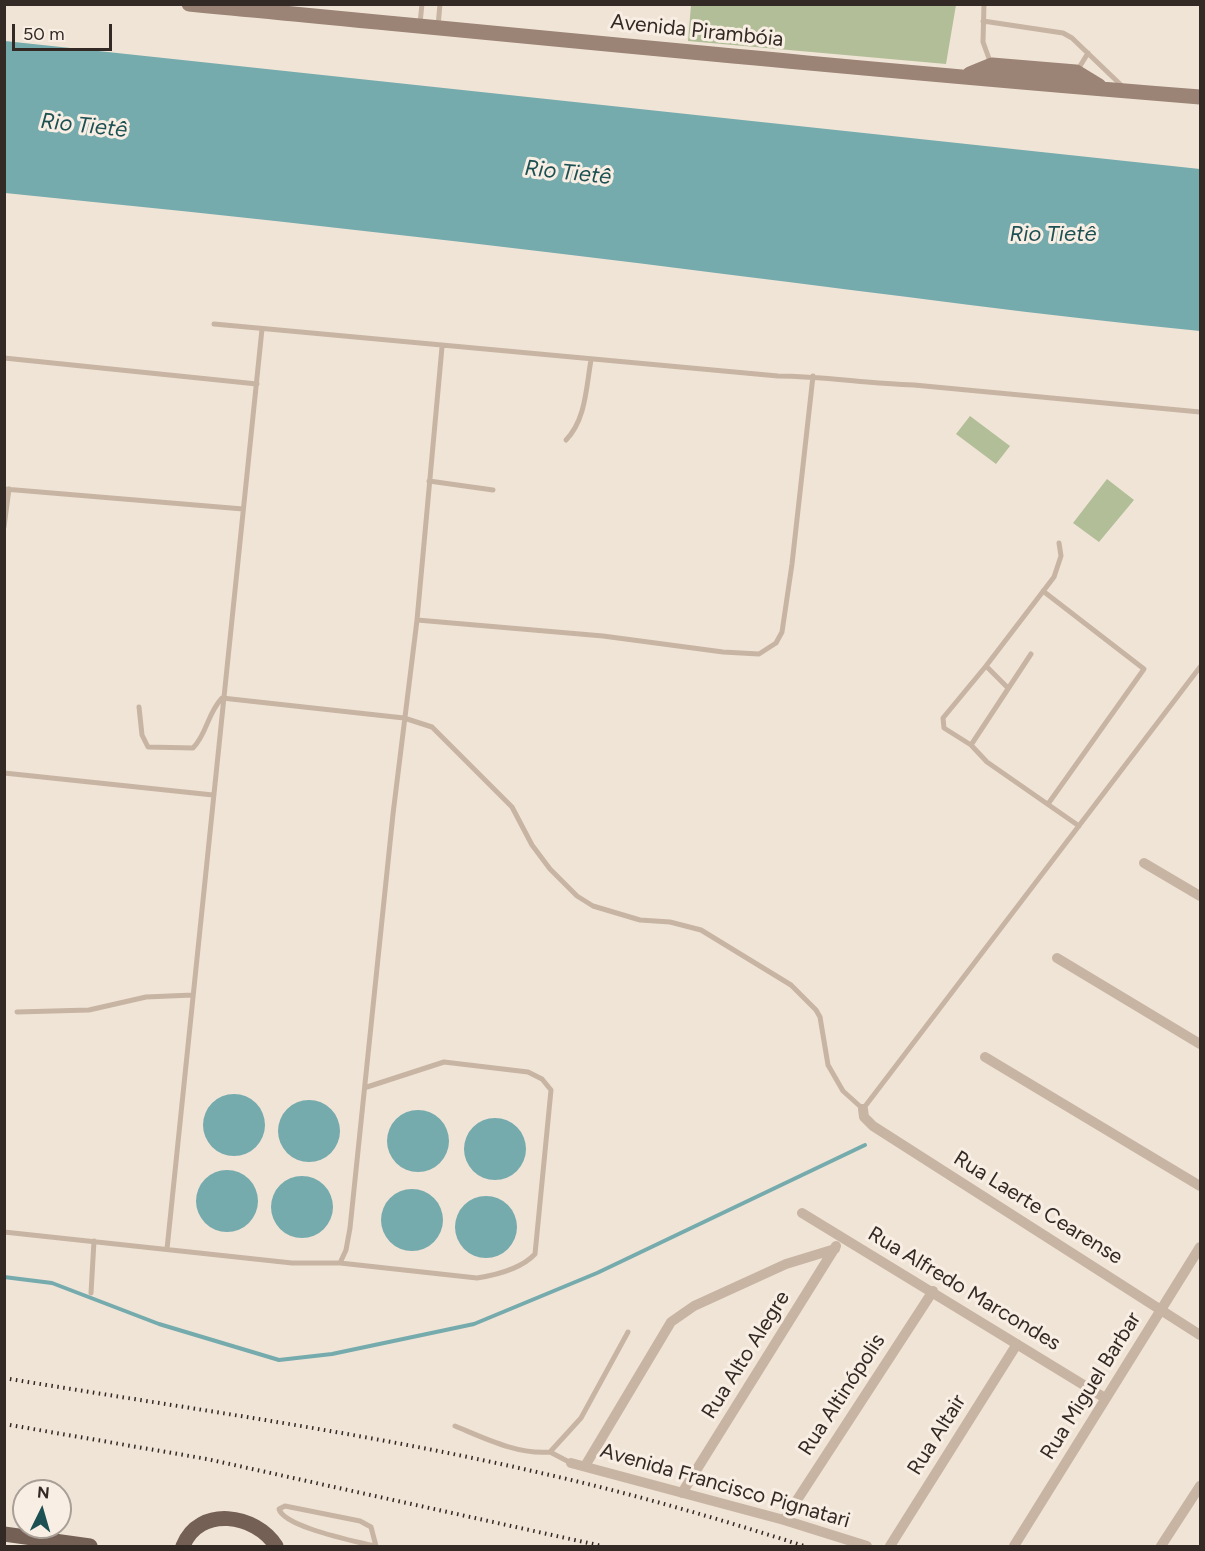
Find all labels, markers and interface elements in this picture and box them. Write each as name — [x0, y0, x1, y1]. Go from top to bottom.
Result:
street label: Avenida Pirambóia — [609, 9, 785, 53]
scale bar — [15, 12, 116, 50]
text: 50 m — [23, 23, 65, 45]
water label: Rio Tietê — [39, 108, 129, 144]
water label: Rio Tietê — [523, 155, 613, 191]
water label: Rio Tietê — [1010, 222, 1096, 248]
street label: Rua Laerte Cearense — [949, 1146, 1127, 1270]
street label: Rua Alfredo Marcondes — [863, 1222, 1065, 1356]
street label: Rua Alto Alegre — [697, 1286, 795, 1424]
street label: Rua Miguel Barbar — [1035, 1307, 1147, 1465]
street label: Rua Altinópolis — [793, 1329, 891, 1461]
street label: Rua Altair — [902, 1390, 972, 1480]
street label: Avenida Francisco Pignatari — [597, 1438, 853, 1534]
north arrow — [12, 1479, 72, 1539]
text: N — [36, 1483, 50, 1503]

